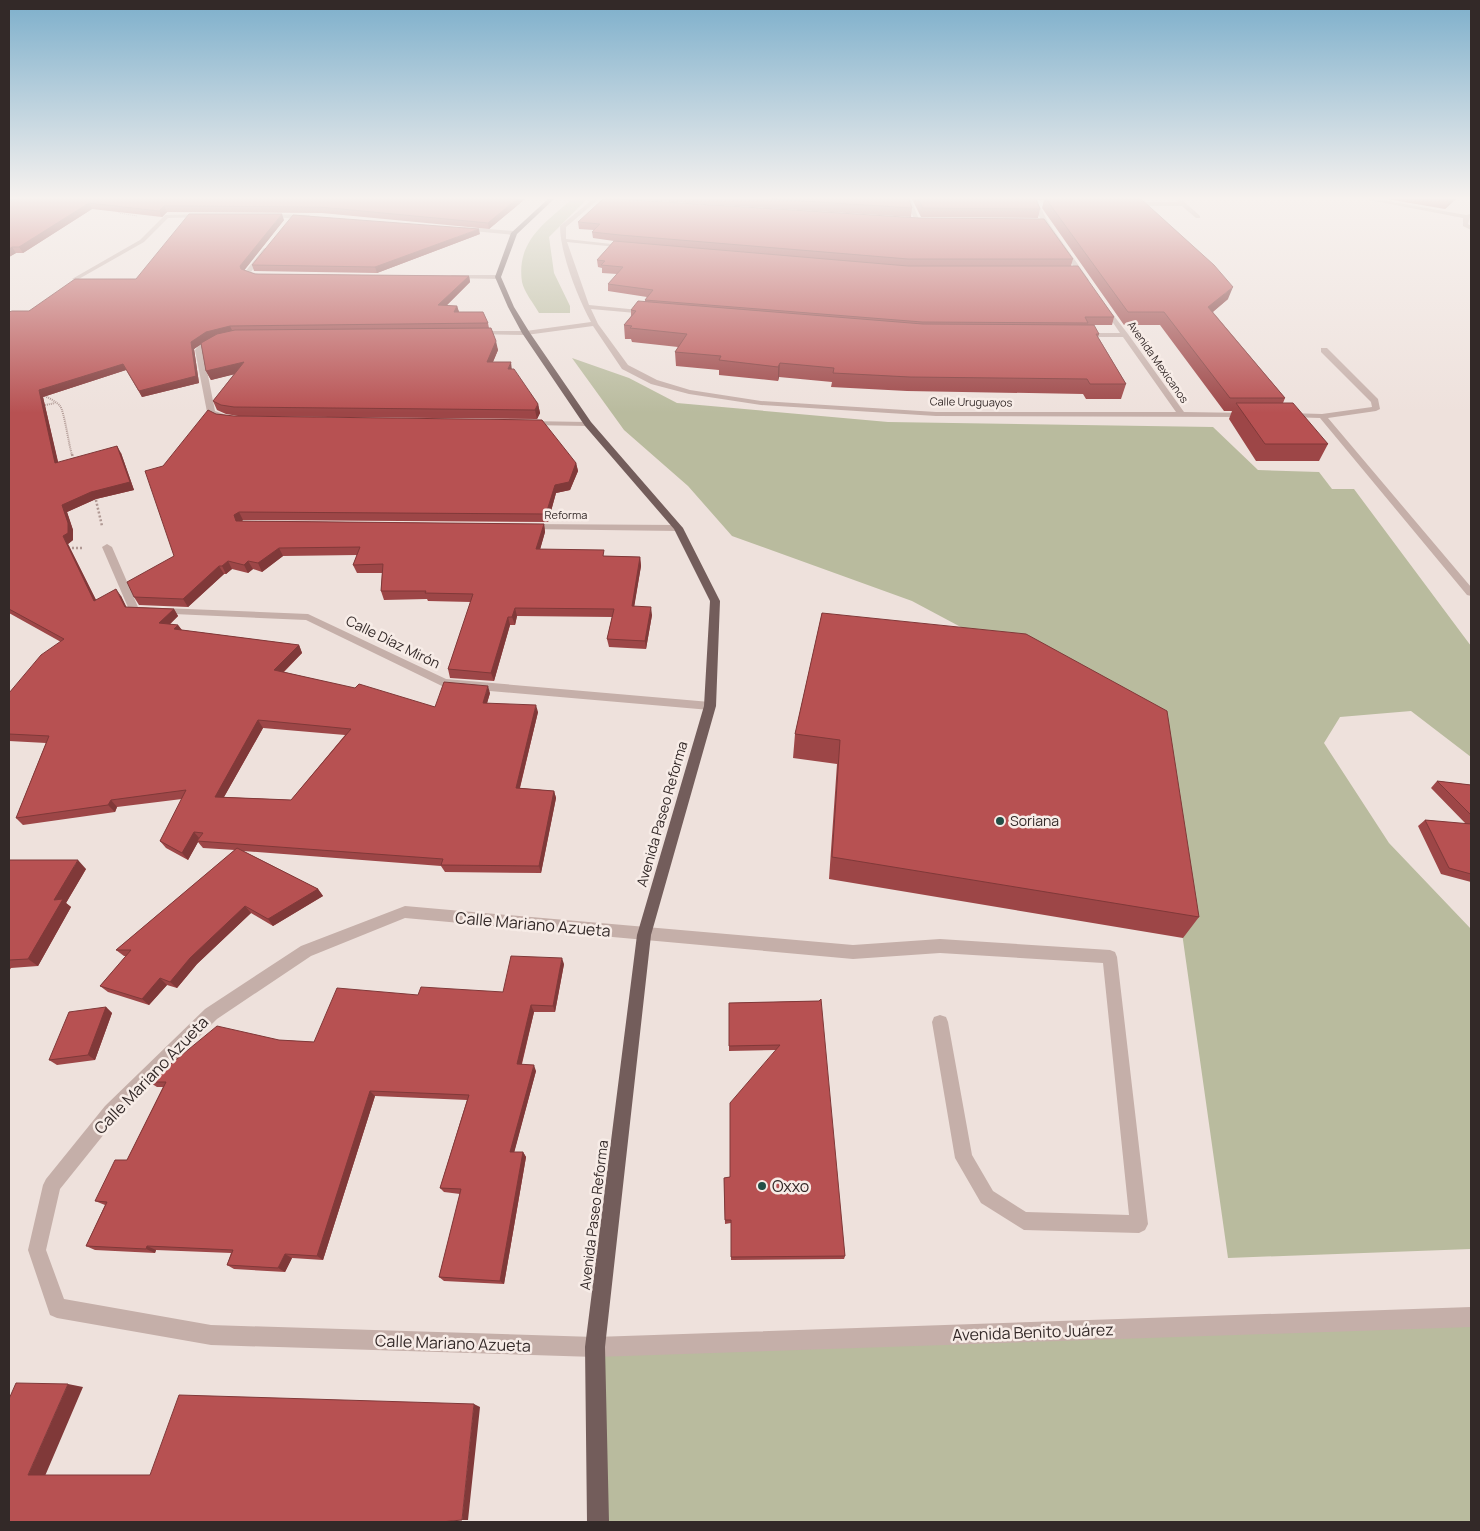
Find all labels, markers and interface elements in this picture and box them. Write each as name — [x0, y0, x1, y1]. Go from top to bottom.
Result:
street label: Avenida Mexicanos — [1125, 318, 1192, 406]
street label: Calle Uruguayos — [930, 393, 1013, 410]
street label: Reforma — [545, 507, 587, 522]
street label: Calle Díaz Mirón — [343, 611, 443, 673]
street label: Avenida Paseo Reforma — [632, 739, 691, 889]
place label: Soriana — [1010, 811, 1059, 830]
marker: Soriana — [994, 815, 1006, 827]
street label: Calle Mariano Azueta — [454, 906, 612, 942]
street label: Calle Mariano Azueta — [89, 1011, 213, 1139]
street label: Avenida Paseo Reforma — [575, 1139, 612, 1291]
place label: Oxxo — [772, 1175, 809, 1197]
marker: Oxxo — [756, 1180, 768, 1192]
street label: Avenida Benito Juárez — [952, 1318, 1114, 1346]
street label: Calle Mariano Azueta — [375, 1329, 531, 1357]

